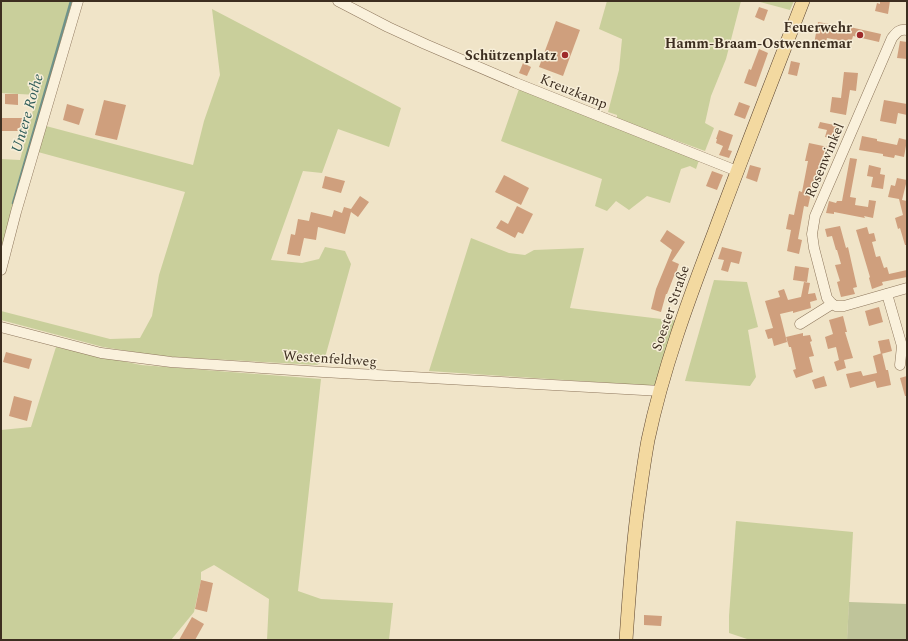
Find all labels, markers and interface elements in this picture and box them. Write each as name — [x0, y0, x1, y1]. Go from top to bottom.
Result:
place label: Feuerwehr Hamm-Braam-Ostwennemar — [665, 17, 852, 54]
marker: Feuerwehr Hamm-Braam-Ostwennemar — [855, 30, 865, 40]
place label: Schützenplatz — [465, 45, 557, 66]
marker: Schützenplatz — [560, 50, 570, 60]
street label: Kreuzkamp — [537, 68, 611, 115]
water label: Untere Rothe — [5, 71, 50, 155]
street label: Rosenwinkel — [799, 120, 850, 201]
street label: Soester Straße — [646, 262, 695, 354]
street label: Westenfeldweg — [282, 345, 378, 372]

